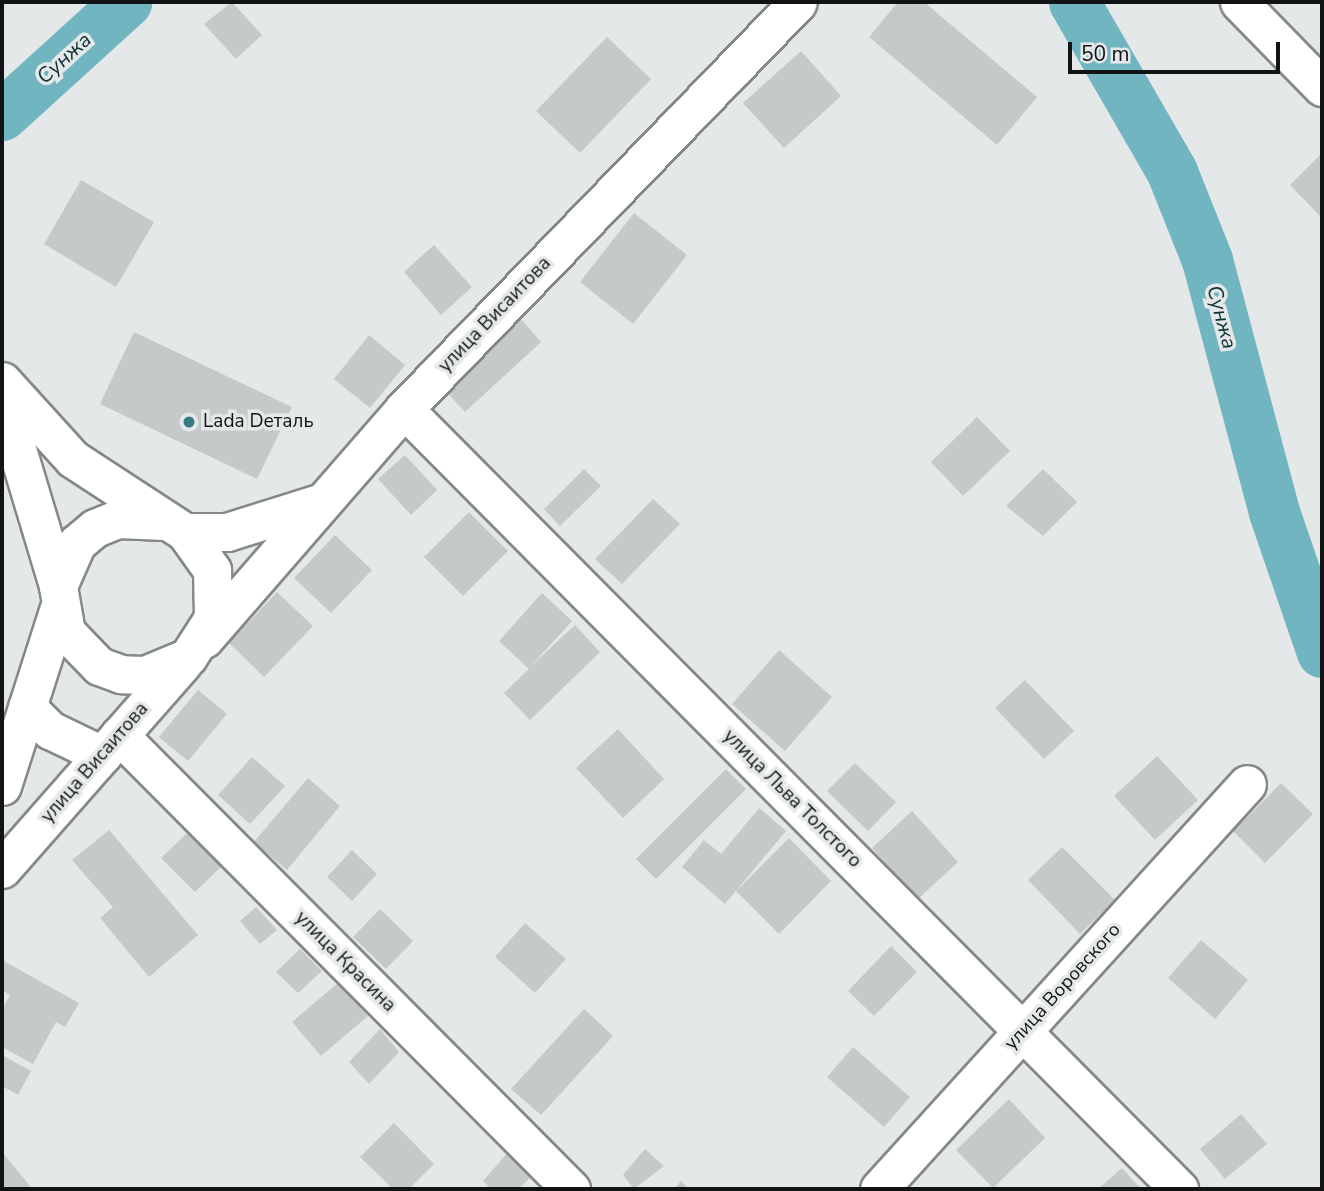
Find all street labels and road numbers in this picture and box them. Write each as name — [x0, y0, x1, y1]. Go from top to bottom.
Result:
street label: улица Висаитова — [434, 252, 556, 378]
street label: улица Висаитова — [37, 698, 153, 828]
street label: улица Льва Толстого — [718, 725, 866, 873]
street label: улица Красина — [290, 907, 400, 1017]
street label: улица Воровского — [1000, 919, 1126, 1055]

